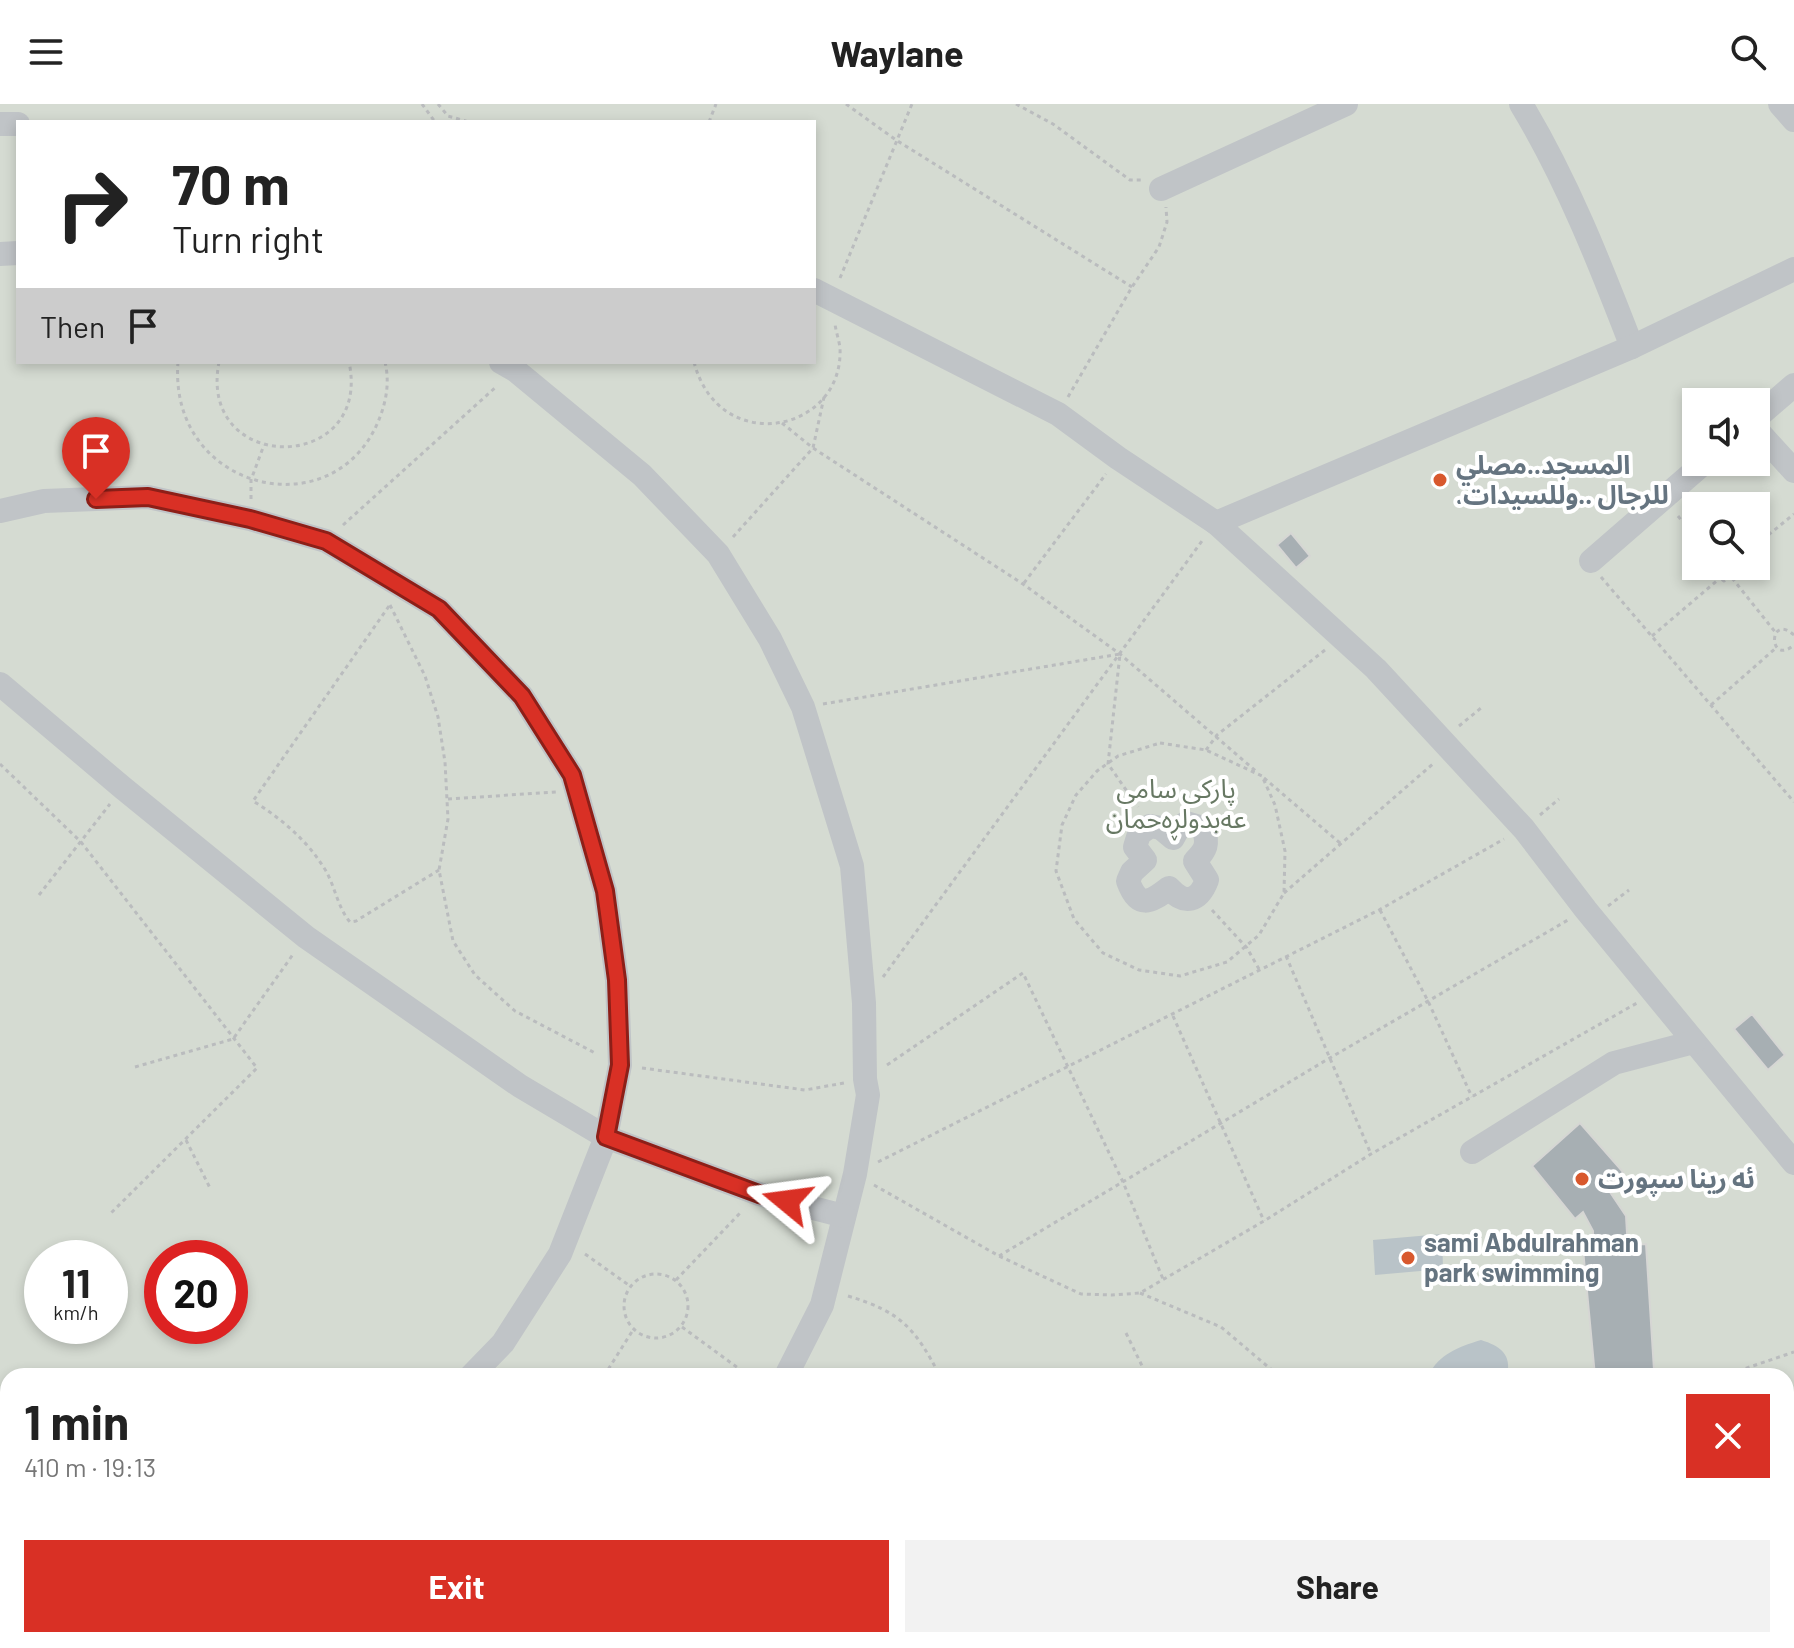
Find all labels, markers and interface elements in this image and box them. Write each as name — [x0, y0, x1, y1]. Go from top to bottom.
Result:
icon: menu — [24, 30, 68, 74]
icon: search — [1726, 30, 1770, 74]
text: Waylane — [830, 31, 964, 74]
text: 70 m — [172, 149, 290, 216]
icon: right — [40, 152, 144, 256]
text: Turn right — [172, 217, 324, 260]
icon: arrive — [121, 304, 165, 348]
text: Then — [40, 308, 105, 344]
map controls — [1682, 388, 1770, 580]
button: sound — [1682, 388, 1770, 476]
pin — [62, 417, 130, 499]
icon: arrive — [74, 429, 118, 473]
place label: المسجد..مصلي .للرجال ..وللسيدات — [1456, 448, 1669, 510]
marker: المسجد..مصلي .للرجال ..وللسيدات — [1431, 471, 1449, 489]
button: search — [1682, 492, 1770, 580]
park label: پارکی سامی عەبدولڕەحمان — [1106, 772, 1246, 841]
position arrow — [745, 1159, 829, 1243]
place label: ئه رينا سپورت — [1598, 1162, 1755, 1197]
marker: ئه رينا سپورت — [1573, 1170, 1591, 1188]
place label: sami Abdulrahman park swimming — [1424, 1226, 1639, 1287]
speed limit sign: 20 — [144, 1240, 248, 1344]
marker: sami Abdulrahman park swimming — [1399, 1249, 1417, 1267]
text: 11 — [62, 1258, 90, 1306]
text: km/h — [53, 1300, 99, 1324]
text: 1 min — [24, 1392, 129, 1450]
button: close — [1686, 1394, 1770, 1478]
text: 410 m · 19:13 — [24, 1451, 156, 1482]
button: Exit — [24, 1540, 889, 1632]
button: Share — [905, 1540, 1770, 1632]

